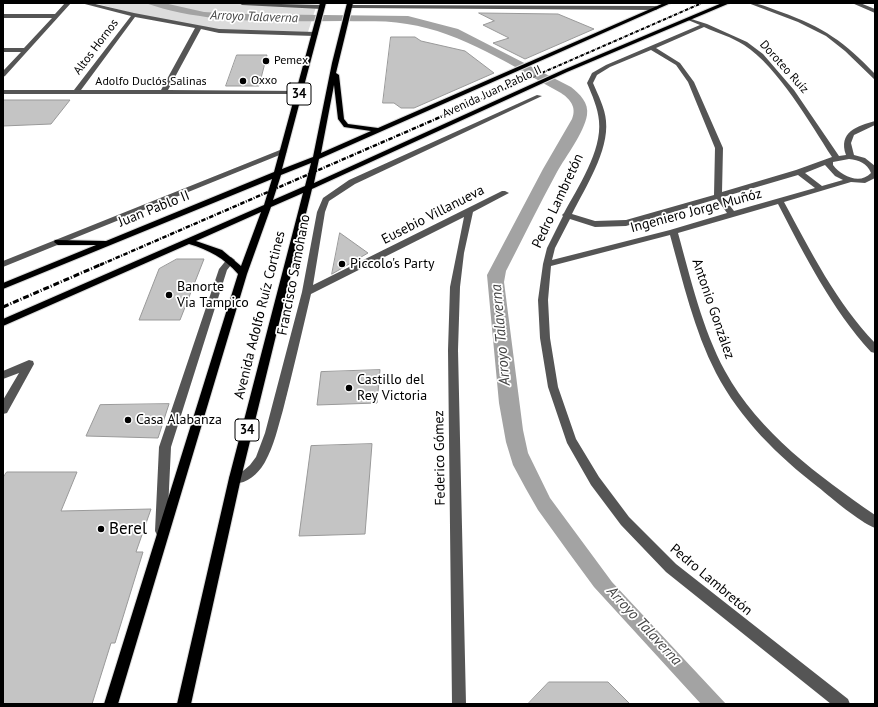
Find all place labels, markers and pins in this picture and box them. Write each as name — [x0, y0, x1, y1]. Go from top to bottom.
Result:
place label: Pemex — [274, 54, 308, 68]
marker: Pemex — [261, 56, 271, 66]
place label: Oxxo — [251, 74, 277, 88]
marker: Oxxo — [238, 76, 248, 86]
place label: Piccolo's Party — [350, 256, 434, 272]
marker: Piccolo's Party — [337, 259, 347, 269]
place label: Banorte Via Tampico — [177, 279, 249, 312]
marker: Banorte Via Tampico — [164, 290, 174, 300]
place label: Castillo del Rey Victoria — [357, 372, 427, 404]
marker: Castillo del Rey Victoria — [344, 383, 354, 393]
place label: Casa Alabanza — [136, 412, 222, 428]
marker: Casa Alabanza — [123, 415, 133, 425]
place label: Berel — [109, 519, 147, 539]
marker: Berel — [96, 524, 106, 534]

